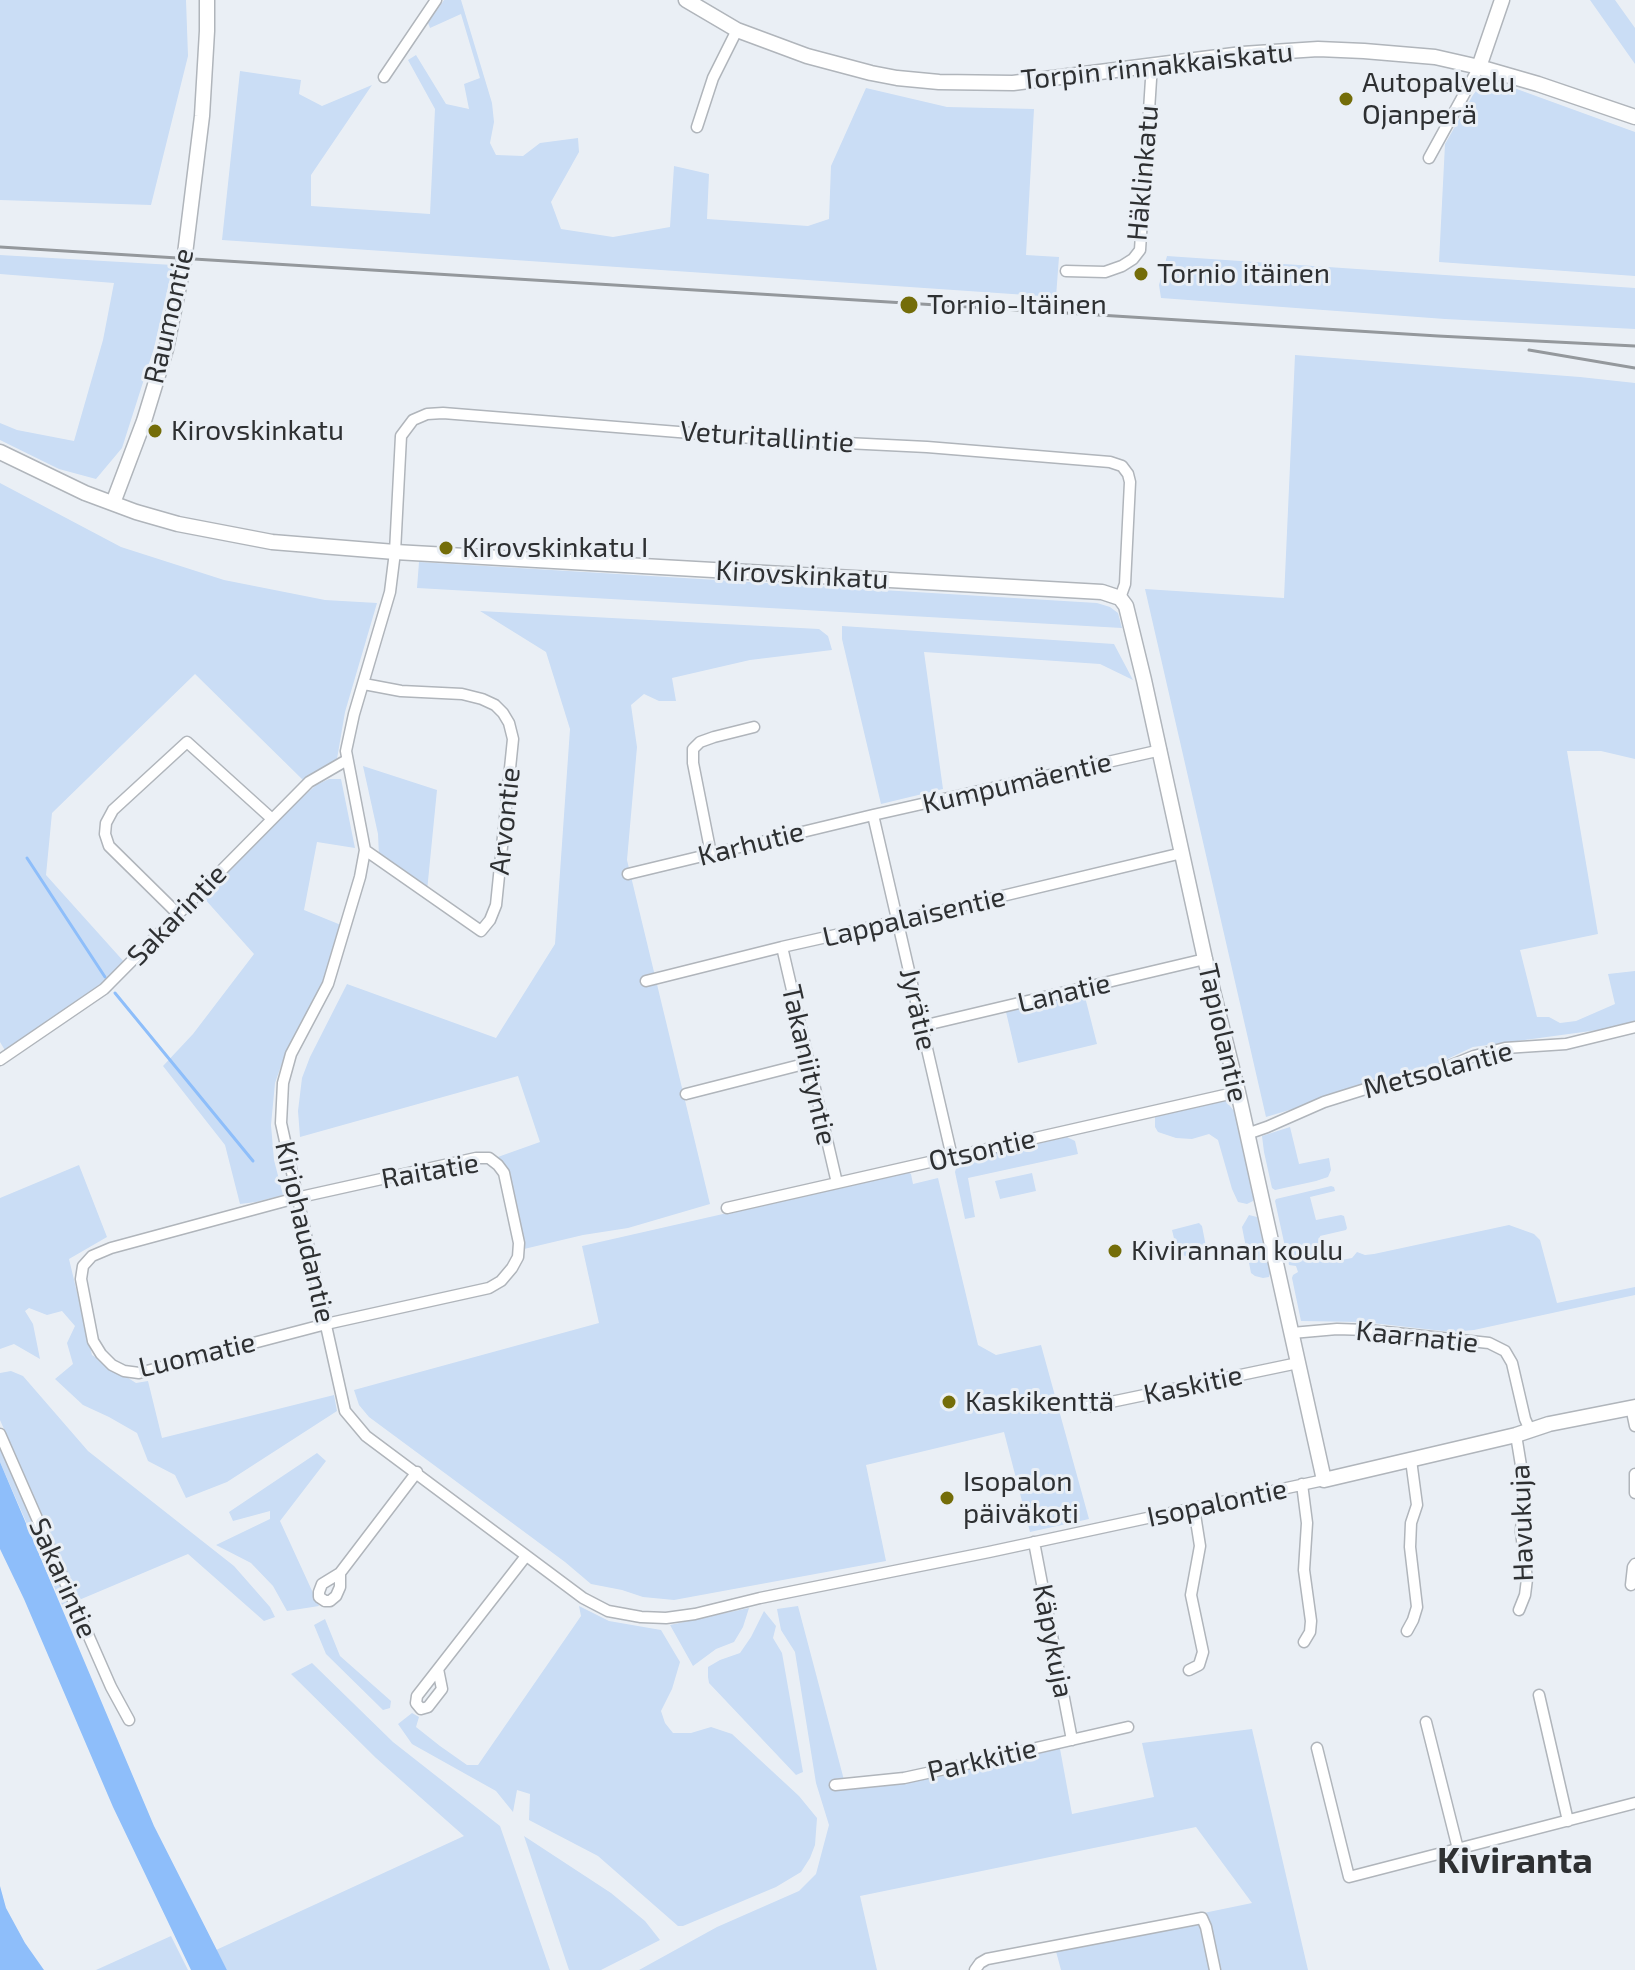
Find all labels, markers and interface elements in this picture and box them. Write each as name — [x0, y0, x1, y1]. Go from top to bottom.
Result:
street label: Torpin rinnakkaiskatu — [1019, 35, 1295, 97]
place label: Autopalvelu Ojanperä — [1362, 66, 1515, 132]
marker: Autopalvelu Ojanperä — [1337, 90, 1355, 108]
street label: Häklinkatu — [1120, 104, 1166, 242]
street label: Raumontie — [137, 245, 201, 387]
place label: Tornio itäinen — [1157, 257, 1330, 291]
marker: Tornio itäinen — [1132, 265, 1150, 283]
place label: Tornio-Itäinen — [927, 288, 1107, 322]
marker: Tornio-Itäinen — [898, 294, 920, 316]
place label: Kirovskinkatu — [171, 414, 344, 448]
street label: Veturitallintie — [679, 414, 855, 460]
marker: Kirovskinkatu — [146, 422, 164, 440]
place label: Kirovskinkatu I — [462, 531, 648, 565]
marker: Kirovskinkatu I — [437, 539, 455, 557]
street label: Kirovskinkatu — [715, 554, 889, 596]
street label: Kumpumäentie — [919, 745, 1115, 821]
street label: Arvontie — [483, 765, 527, 877]
street label: Karhutie — [695, 815, 807, 873]
street label: Sakarintie — [121, 857, 233, 973]
street label: Lappalaisentie — [819, 880, 1009, 954]
street label: Tapiolantie — [1191, 961, 1255, 1105]
street label: Jyrätie — [892, 965, 944, 1053]
street label: Lanatie — [1014, 966, 1114, 1020]
street label: Takaniityntie — [774, 982, 844, 1148]
street label: Metsolantie — [1360, 1034, 1516, 1106]
street label: Otsontie — [925, 1121, 1039, 1179]
street label: Kirjohaudantie — [268, 1138, 342, 1326]
street label: Raitatie — [379, 1146, 481, 1196]
place label: Kivirannan koulu — [1131, 1234, 1343, 1268]
marker: Kivirannan koulu — [1106, 1242, 1124, 1260]
street label: Kaarnatie — [1354, 1314, 1480, 1360]
street label: Luomatie — [135, 1325, 259, 1385]
street label: Kaskitie — [1141, 1358, 1245, 1412]
place label: Kaskikenttä — [965, 1385, 1114, 1419]
marker: Kaskikenttä — [940, 1393, 958, 1411]
street label: Havukuja — [1503, 1464, 1541, 1582]
place label: Isopalon päiväkoti — [963, 1465, 1079, 1531]
street label: Isopalontie — [1144, 1472, 1290, 1534]
marker: Isopalon päiväkoti — [938, 1489, 956, 1507]
street label: Sakarintie — [22, 1513, 104, 1643]
street label: Käpykuja — [1025, 1581, 1081, 1701]
street label: Parkkitie — [924, 1731, 1040, 1789]
district label: Kiviranta — [1437, 1839, 1593, 1883]

